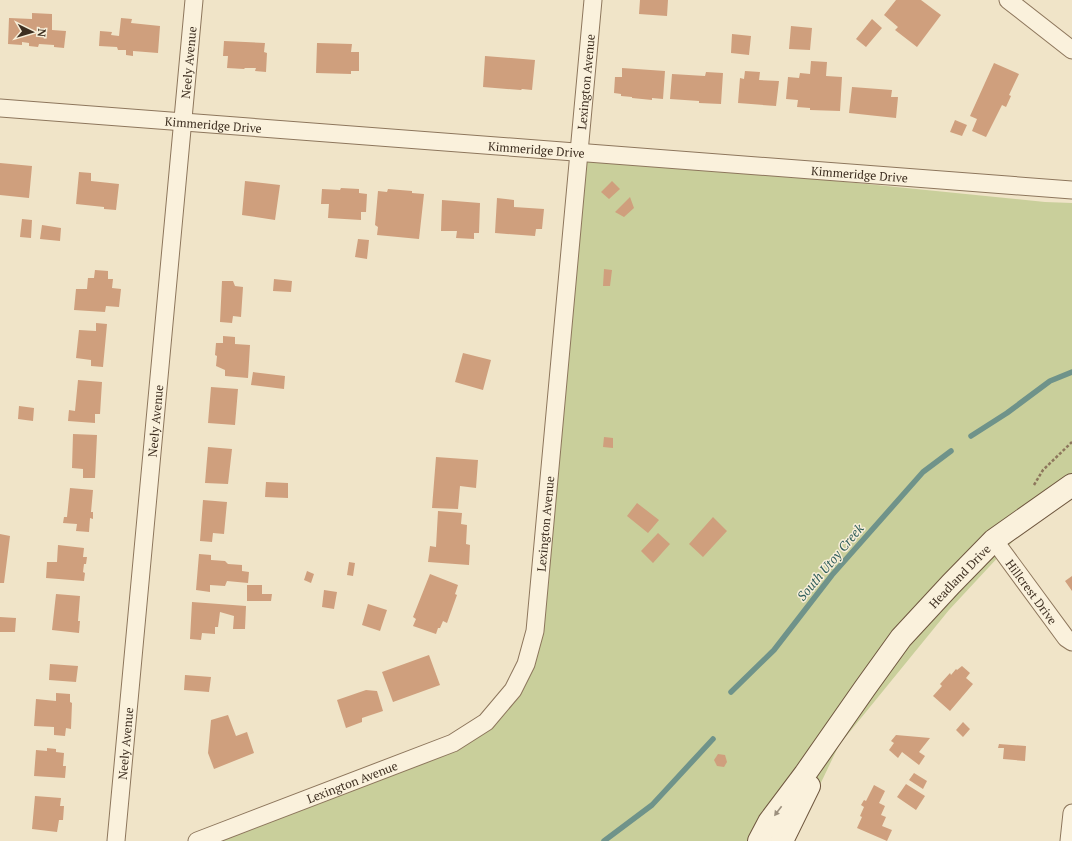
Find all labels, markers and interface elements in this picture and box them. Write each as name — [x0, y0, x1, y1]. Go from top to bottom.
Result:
north arrow — [12, 12, 52, 52]
street label: Neely Avenue — [177, 25, 199, 99]
text: N — [35, 28, 49, 38]
street label: Lexington Avenue — [574, 33, 597, 130]
street label: Kimmeridge Drive — [164, 113, 262, 135]
street label: Kimmeridge Drive — [488, 138, 585, 160]
street label: Kimmeridge Drive — [811, 163, 908, 185]
street label: Neely Avenue — [144, 384, 166, 458]
street label: Lexington Avenue — [533, 475, 557, 572]
water label: South Utoy Creek — [793, 519, 868, 604]
street label: Headland Drive — [925, 541, 993, 611]
street label: Hillcrest Drive — [1003, 556, 1061, 627]
street label: Neely Avenue — [114, 707, 136, 780]
street label: Lexington Avenue — [305, 757, 400, 806]
one-way arrow — [773, 805, 782, 816]

